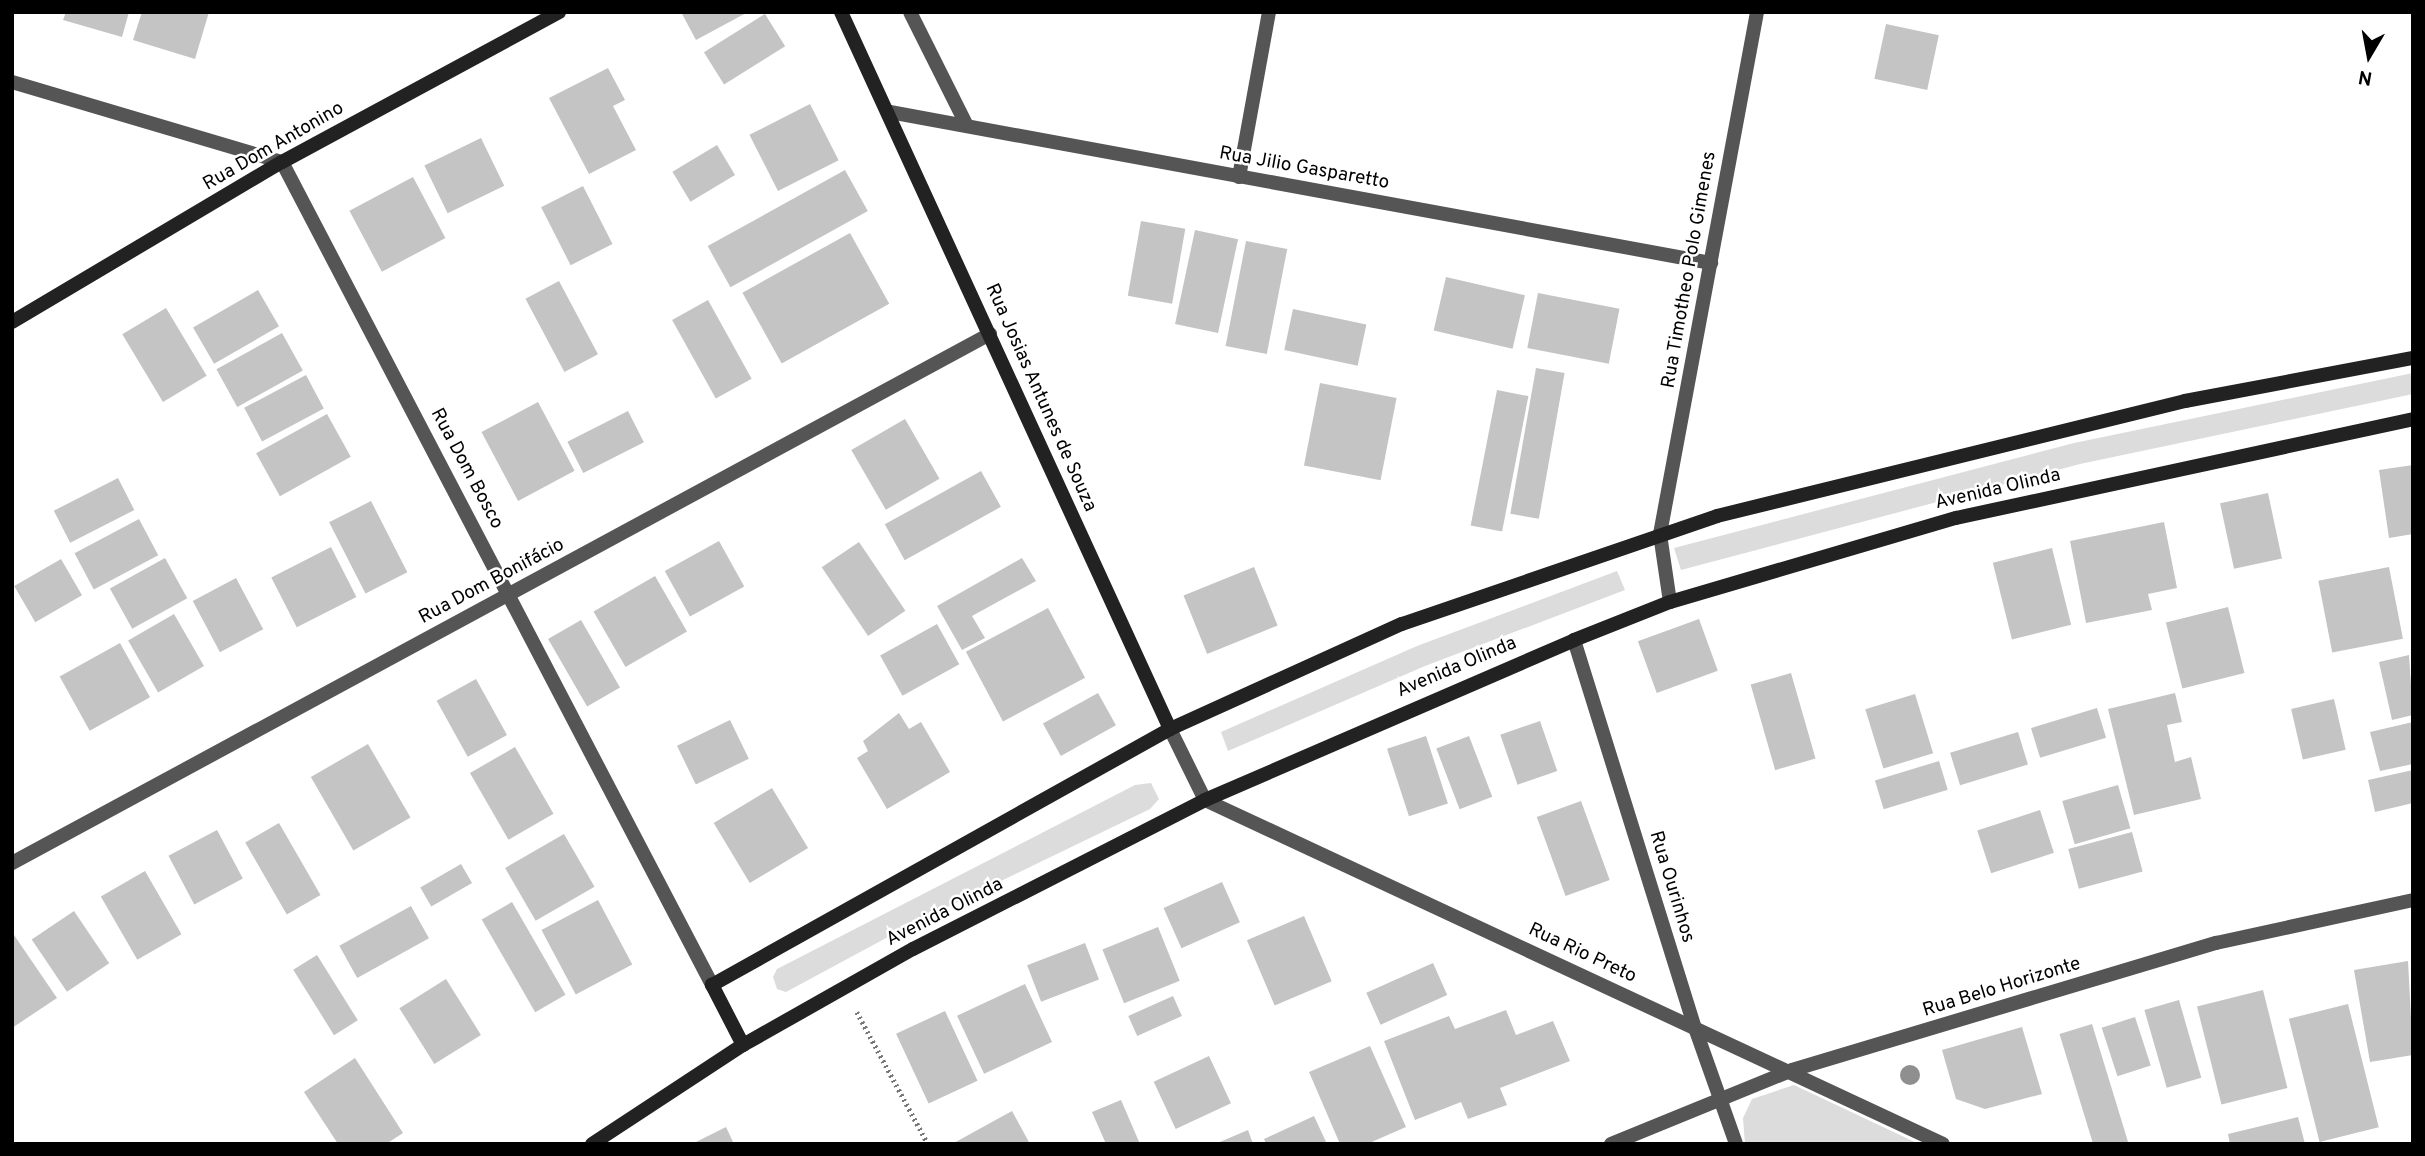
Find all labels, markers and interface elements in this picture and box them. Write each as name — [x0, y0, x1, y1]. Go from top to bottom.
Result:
north arrow — [2334, 21, 2404, 91]
text: N — [2357, 64, 2374, 90]
street label: Rua Dom Antonino — [199, 97, 349, 197]
street label: Rua Jilio Gasparetto — [1217, 143, 1391, 195]
street label: Rua Timotheo Polo Gimenes — [1658, 149, 1722, 391]
street label: Rua Josias Antunes de Souza — [979, 280, 1101, 516]
street label: Rua Dom Bosco — [425, 405, 507, 533]
street label: Avenida Olinda — [1933, 464, 2063, 516]
street label: Rua Dom Bonifácio — [415, 534, 569, 630]
street label: Avenida Olinda — [1394, 633, 1520, 703]
street label: Rua Ourinhos — [1643, 828, 1699, 946]
street label: Avenida Olinda — [883, 874, 1007, 952]
street label: Rua Rio Preto — [1524, 919, 1640, 989]
street label: Rua Belo Horizonte — [1920, 953, 2084, 1023]

